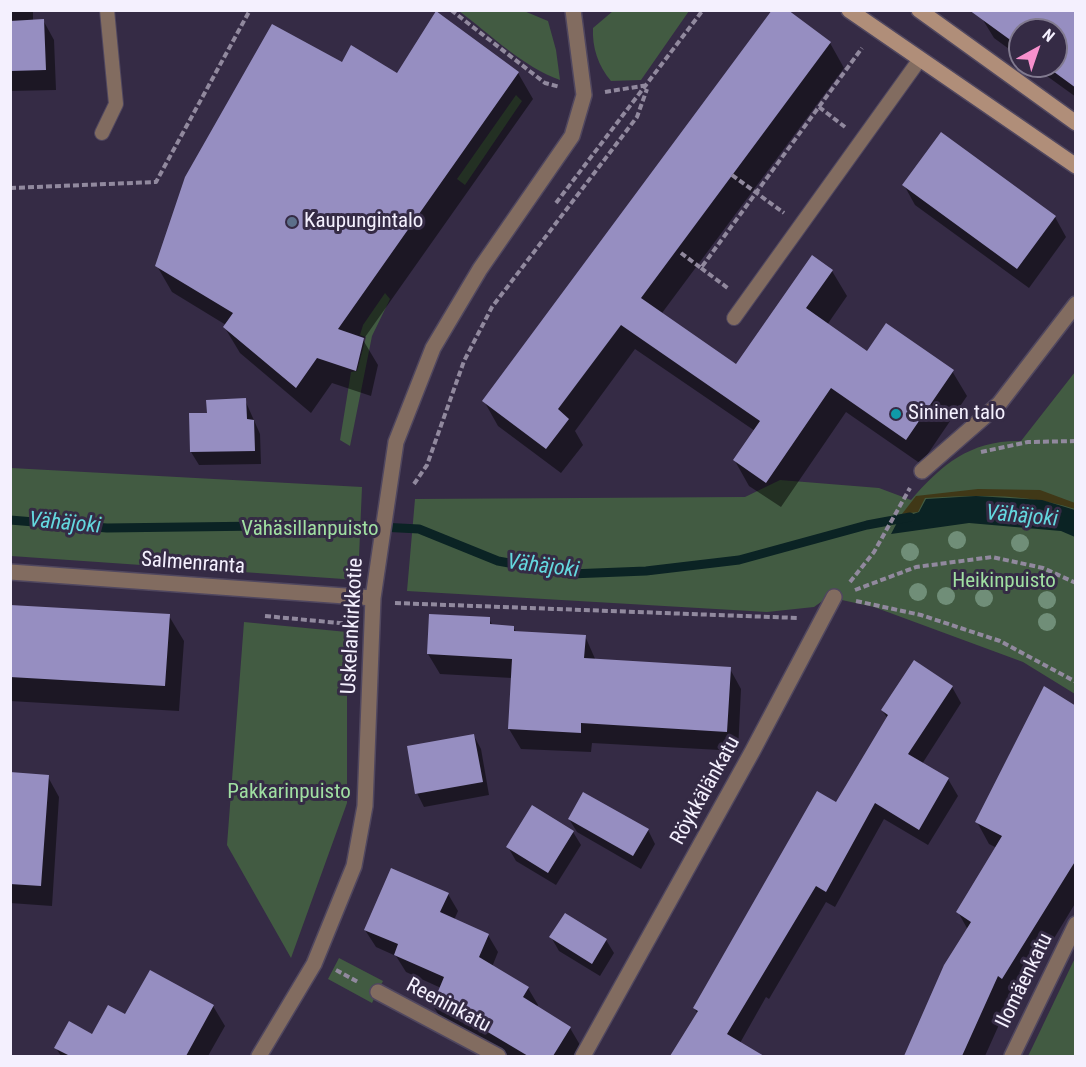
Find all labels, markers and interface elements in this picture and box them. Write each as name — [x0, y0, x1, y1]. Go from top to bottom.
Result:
north arrow — [1008, 18, 1068, 78]
text: N — [1039, 25, 1058, 46]
place label: Kaupungintalo — [304, 209, 423, 235]
marker: Kaupungintalo — [285, 215, 299, 229]
place label: Sininen talo — [908, 401, 1005, 427]
marker: Sininen talo — [889, 407, 903, 421]
water label: Vähäjoki — [985, 501, 1059, 533]
water label: Vähäjoki — [28, 508, 102, 540]
park label: Vähäsillanpuisto — [241, 517, 379, 543]
street label: Salmenranta — [140, 548, 246, 580]
water label: Vähäjoki — [506, 549, 580, 585]
street label: Uskelankirkkotie — [337, 557, 369, 695]
park label: Heikinpuisto — [952, 569, 1056, 595]
street label: Röykkälänkatu — [666, 732, 746, 850]
park label: Pakkarinpuisto — [227, 780, 351, 806]
street label: Ilomäenkatu — [991, 929, 1059, 1033]
street label: Reeninkatu — [402, 973, 494, 1039]

